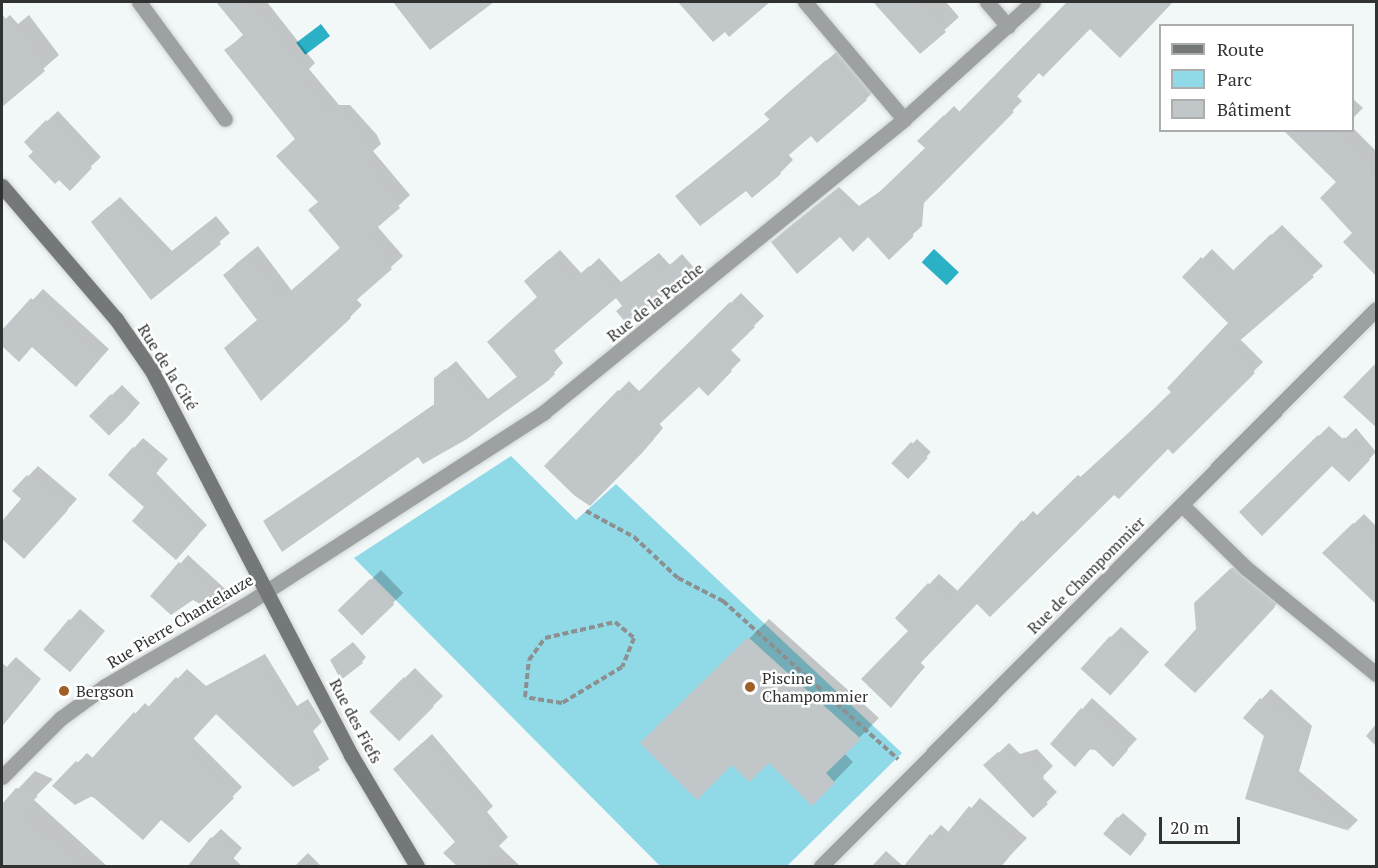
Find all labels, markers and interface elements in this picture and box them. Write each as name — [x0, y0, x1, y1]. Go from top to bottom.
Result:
legend — [1159, 24, 1354, 132]
text: Route — [1217, 37, 1264, 61]
text: Parc — [1217, 67, 1252, 91]
text: Bâtiment — [1217, 97, 1291, 121]
street label: Rue de la Perche — [603, 258, 707, 346]
street label: Rue de la Cité — [134, 320, 202, 414]
street label: Rue de Champommier — [1023, 512, 1149, 638]
street label: Rue Pierre Chantelauze — [104, 570, 256, 672]
place label: Piscine Champommier — [762, 668, 868, 706]
street label: Rue des Fiefs — [326, 675, 386, 767]
marker: Piscine Champommier — [743, 680, 757, 694]
place label: Bergson — [76, 681, 134, 701]
marker: Bergson — [57, 684, 71, 698]
scale bar — [1162, 805, 1243, 843]
text: 20 m — [1170, 815, 1209, 839]

